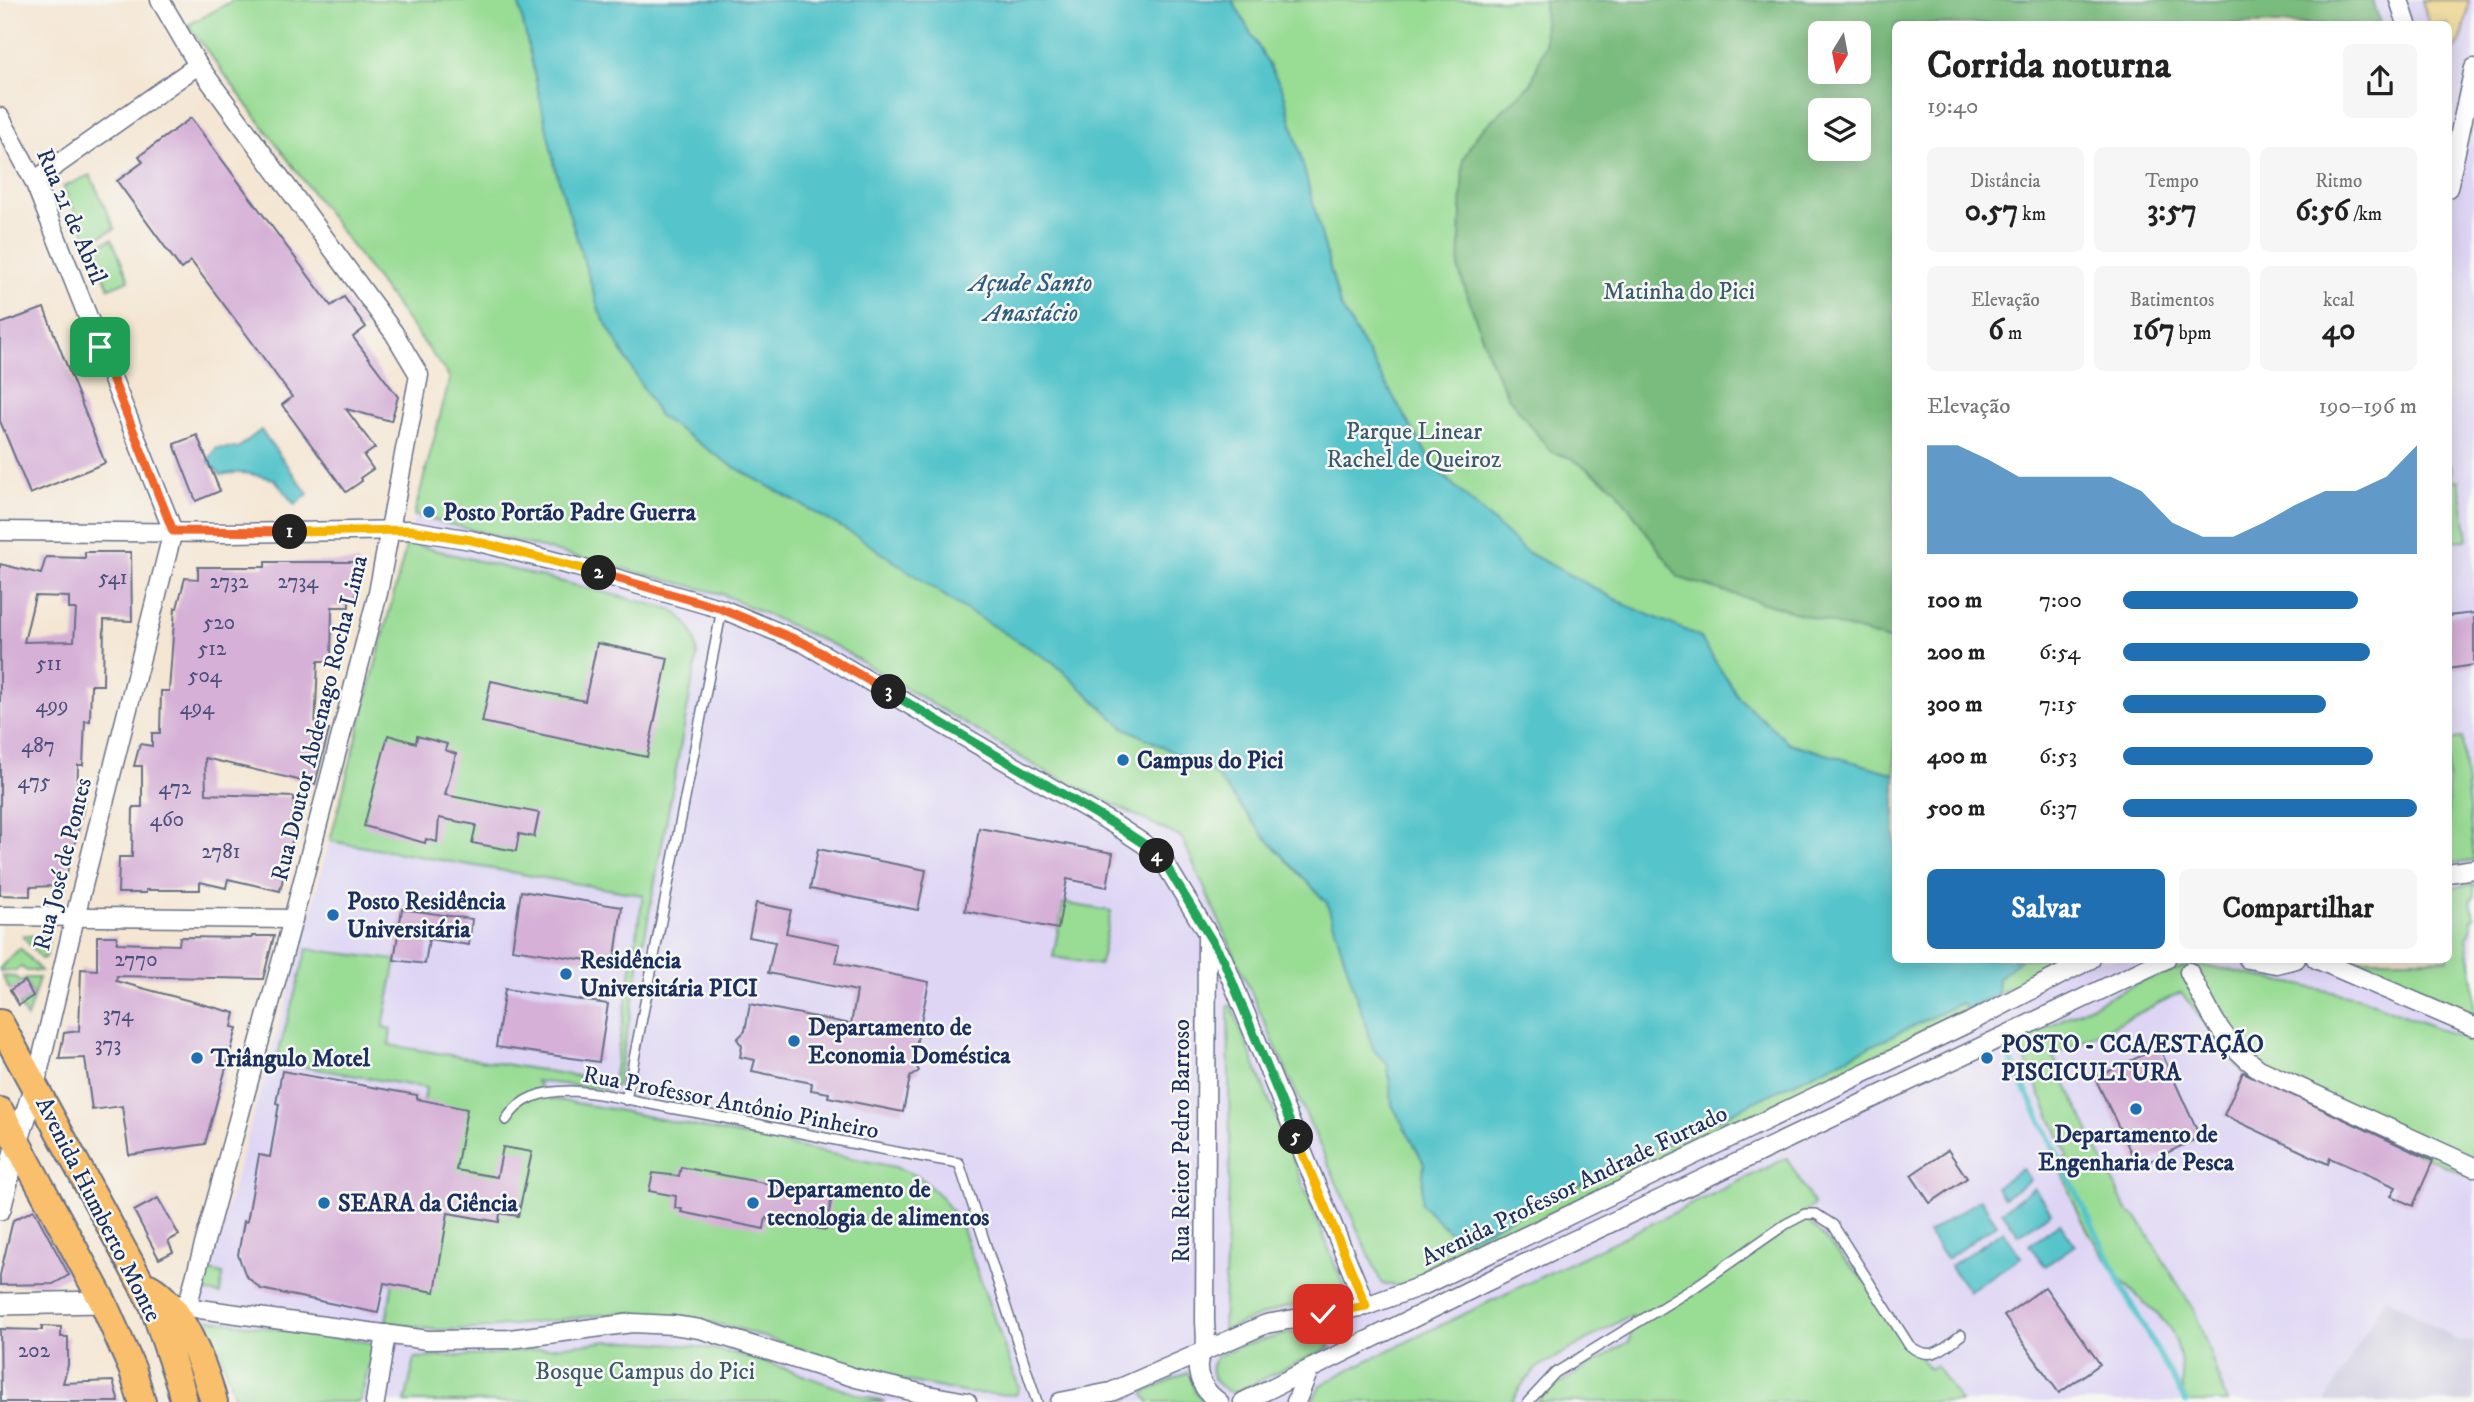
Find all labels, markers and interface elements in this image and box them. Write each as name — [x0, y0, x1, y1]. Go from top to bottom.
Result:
north arrow — [1808, 21, 1871, 84]
map controls — [1808, 21, 1871, 161]
text: Corrida noturna — [1927, 42, 2171, 90]
button: share — [2343, 44, 2417, 118]
text: 19:40 — [1927, 92, 1978, 121]
button: layers — [1808, 98, 1871, 161]
street label: Rua 21 de Abril — [29, 144, 113, 289]
text: Distância — [1970, 170, 2041, 193]
text: Tempo — [2145, 170, 2199, 193]
text: Ritmo — [2315, 170, 2362, 193]
text: 0.57 — [1965, 193, 2018, 230]
text: 3:57 — [2147, 193, 2197, 230]
text: 6:56 — [2295, 193, 2349, 230]
text: km — [2018, 203, 2046, 226]
text: /km — [2349, 203, 2382, 226]
water label: Açude Santo Anastácio — [967, 267, 1092, 330]
park label: Matinha do Pici — [1603, 277, 1755, 307]
text: Elevação — [1971, 289, 2040, 312]
text: Batimentos — [2130, 289, 2214, 312]
text: kcal — [2323, 289, 2354, 312]
text: 6 — [1988, 312, 2004, 349]
text: 167 — [2132, 312, 2175, 349]
text: 40 — [2322, 312, 2355, 349]
pin — [70, 317, 130, 377]
text: m — [2004, 322, 2022, 345]
text: bpm — [2175, 322, 2212, 345]
icon: arrive — [81, 328, 119, 366]
text: Elevação — [1927, 392, 2010, 421]
text: 190–196 m — [2319, 392, 2417, 421]
park label: Parque Linear Rachel de Queiroz — [1327, 417, 1502, 475]
place label: Posto Portão Padre Guerra — [443, 498, 697, 528]
marker: Posto Portão Padre Guerra — [421, 504, 437, 520]
pin: 1 — [272, 514, 308, 550]
text: 1 — [286, 520, 293, 543]
street label: Rua Doutor Abdenago Rocha Lima — [265, 552, 375, 884]
pin: 2 — [582, 556, 616, 590]
text: 2 — [594, 561, 603, 584]
house number: 541 — [98, 565, 128, 591]
house number: 2732 — [209, 569, 249, 595]
house number: 2734 — [278, 569, 319, 595]
text: 100 m — [1927, 586, 1982, 615]
text: 7:00 — [2039, 586, 2082, 615]
house number: 520 — [203, 610, 235, 636]
house number: 512 — [198, 636, 227, 662]
text: 200 m — [1927, 638, 1985, 667]
text: 6:54 — [2039, 638, 2080, 667]
house number: 511 — [36, 651, 62, 677]
house number: 504 — [188, 663, 223, 689]
pin: 3 — [872, 674, 906, 710]
text: 3 — [885, 680, 892, 703]
text: 300 m — [1927, 690, 1983, 719]
text: 7:15 — [2039, 690, 2077, 719]
house number: 499 — [35, 693, 69, 719]
house number: 494 — [180, 695, 215, 721]
house number: 487 — [21, 733, 55, 759]
text: 400 m — [1927, 742, 1987, 771]
text: 6:53 — [2039, 742, 2077, 771]
place label: Campus do Pici — [1137, 746, 1283, 776]
marker: Campus do Pici — [1115, 752, 1131, 768]
house number: 475 — [18, 769, 50, 795]
street label: Rua José de Pontes — [27, 775, 99, 954]
house number: 472 — [159, 775, 192, 801]
text: 500 m — [1927, 794, 1985, 823]
text: 6:37 — [2039, 794, 2078, 823]
house number: 460 — [150, 807, 184, 833]
pin: 4 — [1140, 838, 1174, 874]
house number: 2781 — [201, 839, 241, 865]
text: 4 — [1151, 844, 1162, 867]
button: Salvar — [1927, 869, 2165, 949]
button: Compartilhar — [2179, 869, 2417, 949]
place label: Posto Residência Universitária — [347, 887, 507, 945]
marker: Posto Residência Universitária — [325, 907, 341, 923]
place label: Residência Universitária PICI — [580, 946, 758, 1004]
house number: 2770 — [114, 947, 158, 973]
marker: Residência Universitária PICI — [558, 966, 574, 982]
house number: 374 — [103, 1002, 134, 1028]
place label: Departamento de Economia Doméstica — [808, 1013, 1011, 1071]
street label: Rua Reitor Pedro Barroso — [1167, 1019, 1197, 1263]
place label: POSTO - CCA/ESTAÇÃO PISCICULTURA — [2001, 1029, 2264, 1088]
house number: 373 — [95, 1032, 121, 1058]
marker: Departamento de Economia Doméstica — [786, 1033, 802, 1049]
place label: Triângulo Motel — [210, 1044, 371, 1074]
marker: Triângulo Motel — [189, 1050, 205, 1066]
marker: POSTO - CCA/ESTAÇÃO PISCICULTURA — [1979, 1050, 1995, 1066]
street label: Rua Professor Antônio Pinheiro — [580, 1060, 881, 1146]
street label: Avenida Humberto Monte — [28, 1092, 168, 1327]
street label: Avenida Professor Andrade Furtado — [1416, 1099, 1732, 1273]
marker: Departamento de Engenharia de Pesca — [2128, 1101, 2144, 1117]
pin: 5 — [1278, 1120, 1314, 1154]
place label: Departamento de Engenharia de Pesca — [2038, 1120, 2235, 1178]
text: 5 — [1291, 1125, 1300, 1148]
place label: Departamento de tecnologia de alimentos — [767, 1175, 989, 1233]
place label: SEARA da Ciência — [338, 1189, 519, 1219]
marker: SEARA da Ciência — [316, 1195, 332, 1211]
marker: Departamento de tecnologia de alimentos — [745, 1195, 761, 1211]
pin — [1293, 1284, 1353, 1344]
icon: check — [1304, 1295, 1342, 1333]
house number: 202 — [18, 1338, 51, 1364]
park label: Bosque Campus do Pici — [535, 1357, 755, 1387]

